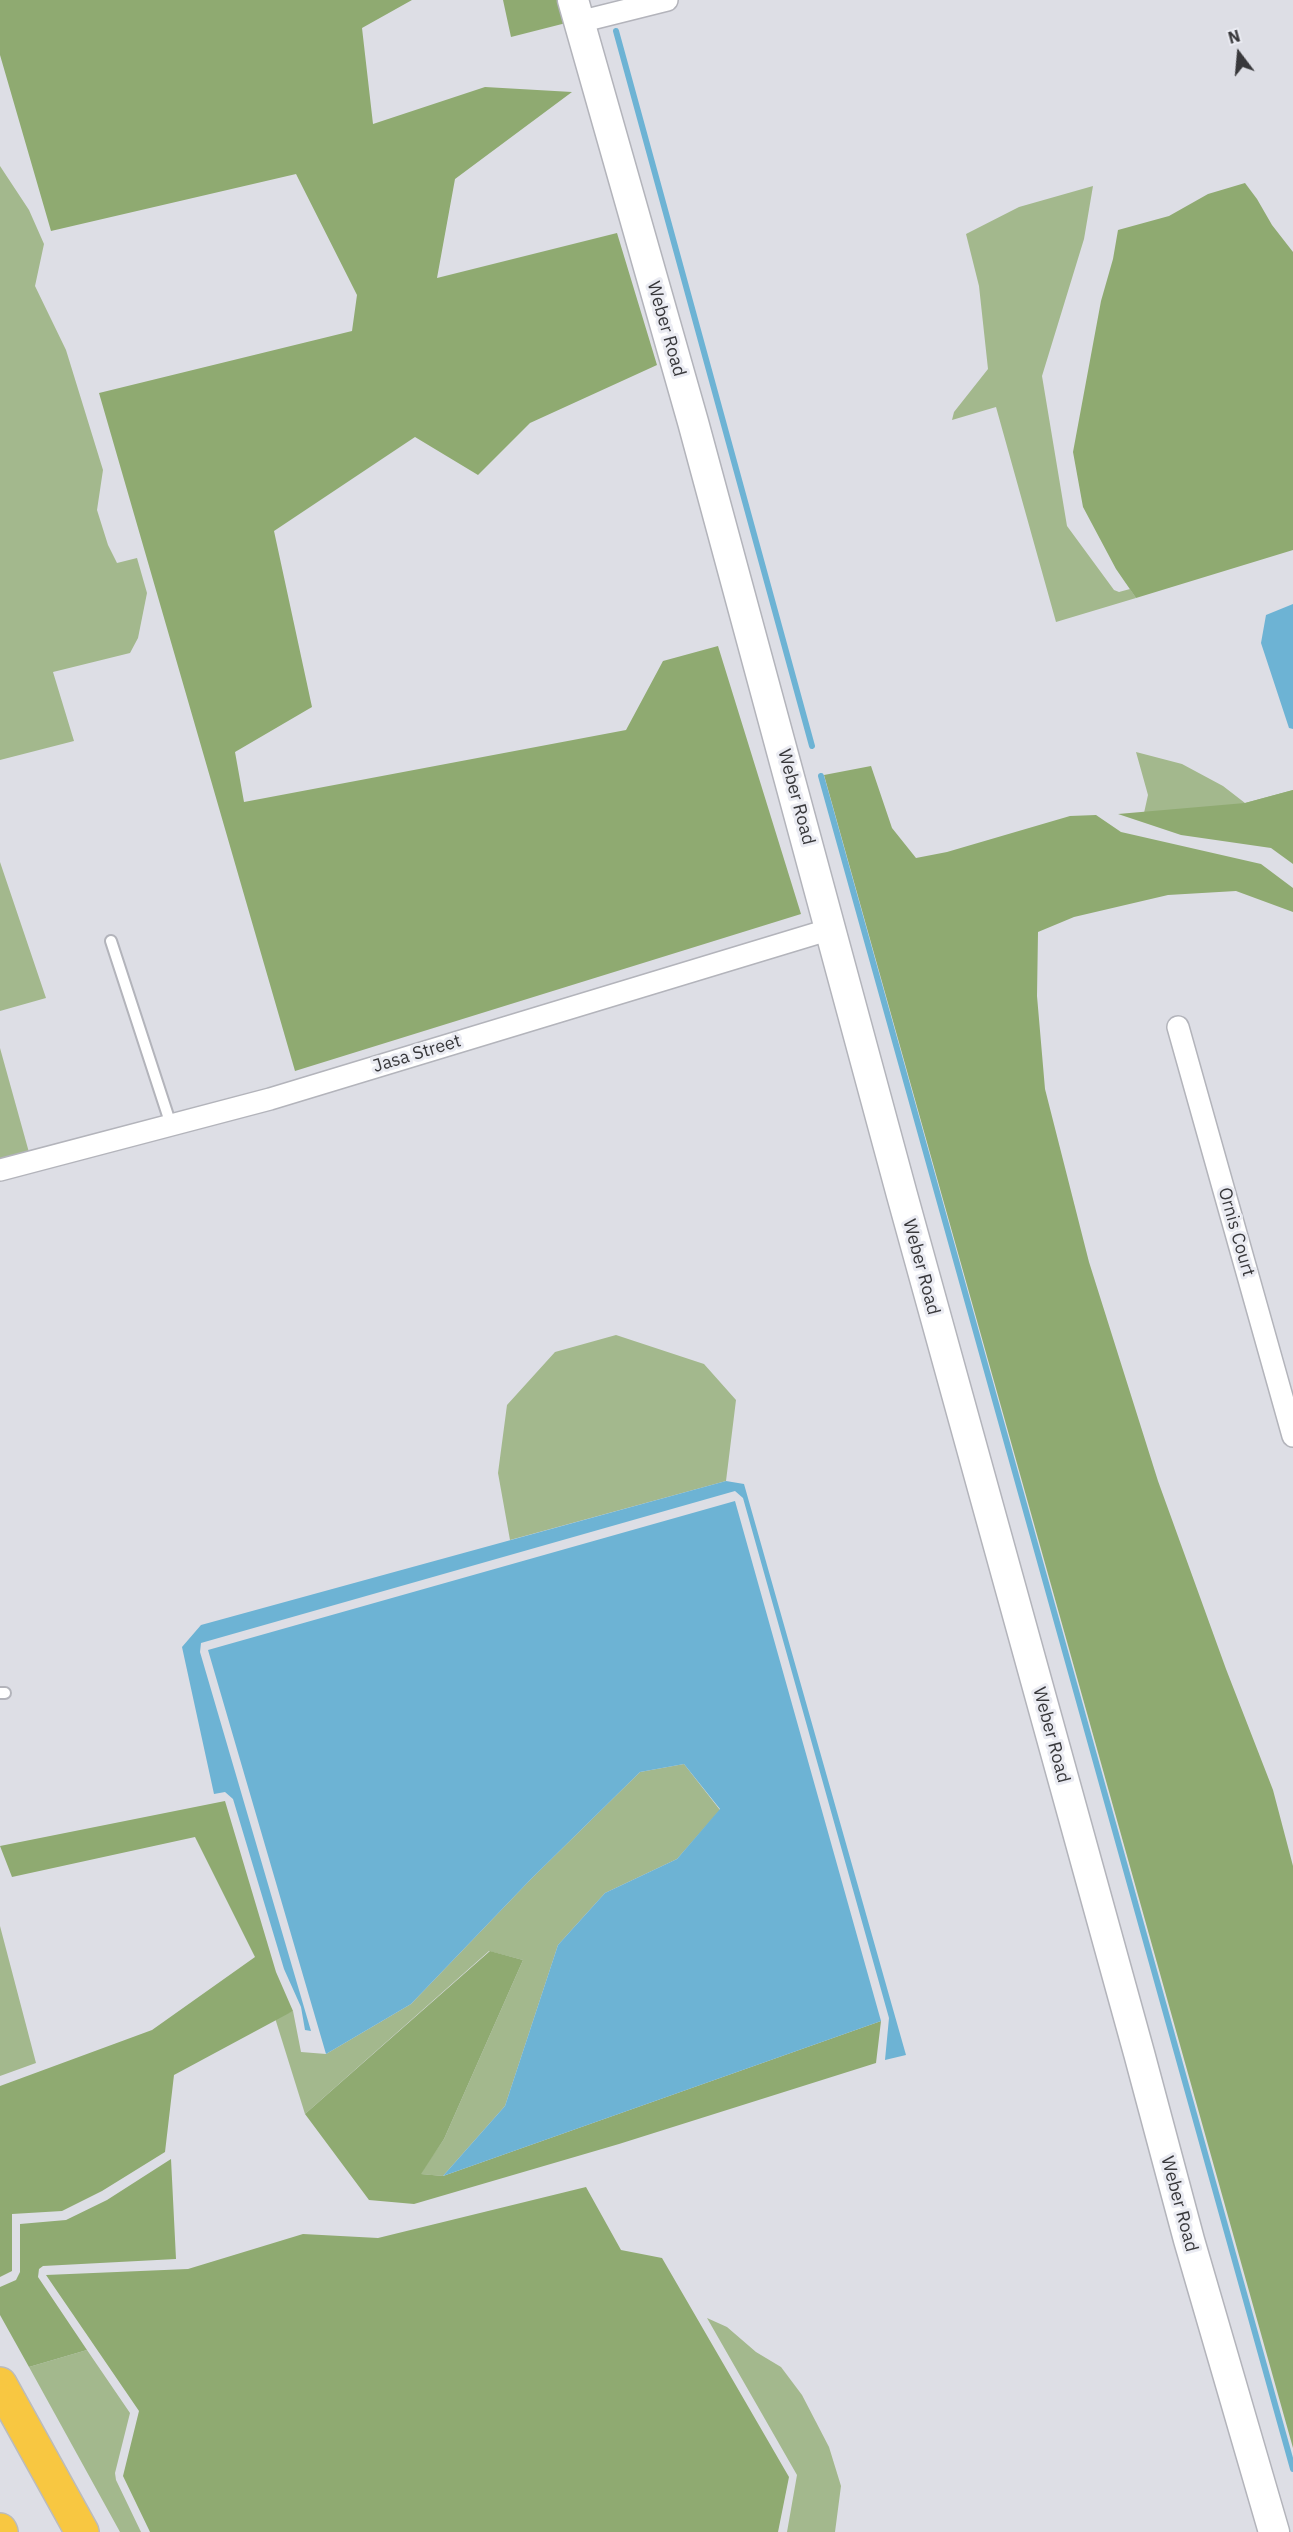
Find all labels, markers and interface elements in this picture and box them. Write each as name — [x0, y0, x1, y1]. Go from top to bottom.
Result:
north arrow — [1209, 24, 1269, 84]
text: N — [1226, 25, 1242, 48]
street label: Weber Road — [642, 279, 690, 379]
street label: Weber Road — [773, 747, 819, 847]
street label: Jasa Street — [370, 1030, 464, 1078]
street label: Ornis Court — [1213, 1185, 1259, 1279]
street label: Weber Road — [898, 1217, 944, 1317]
street label: Weber Road — [1028, 1685, 1074, 1785]
street label: Weber Road — [1156, 2154, 1202, 2254]

